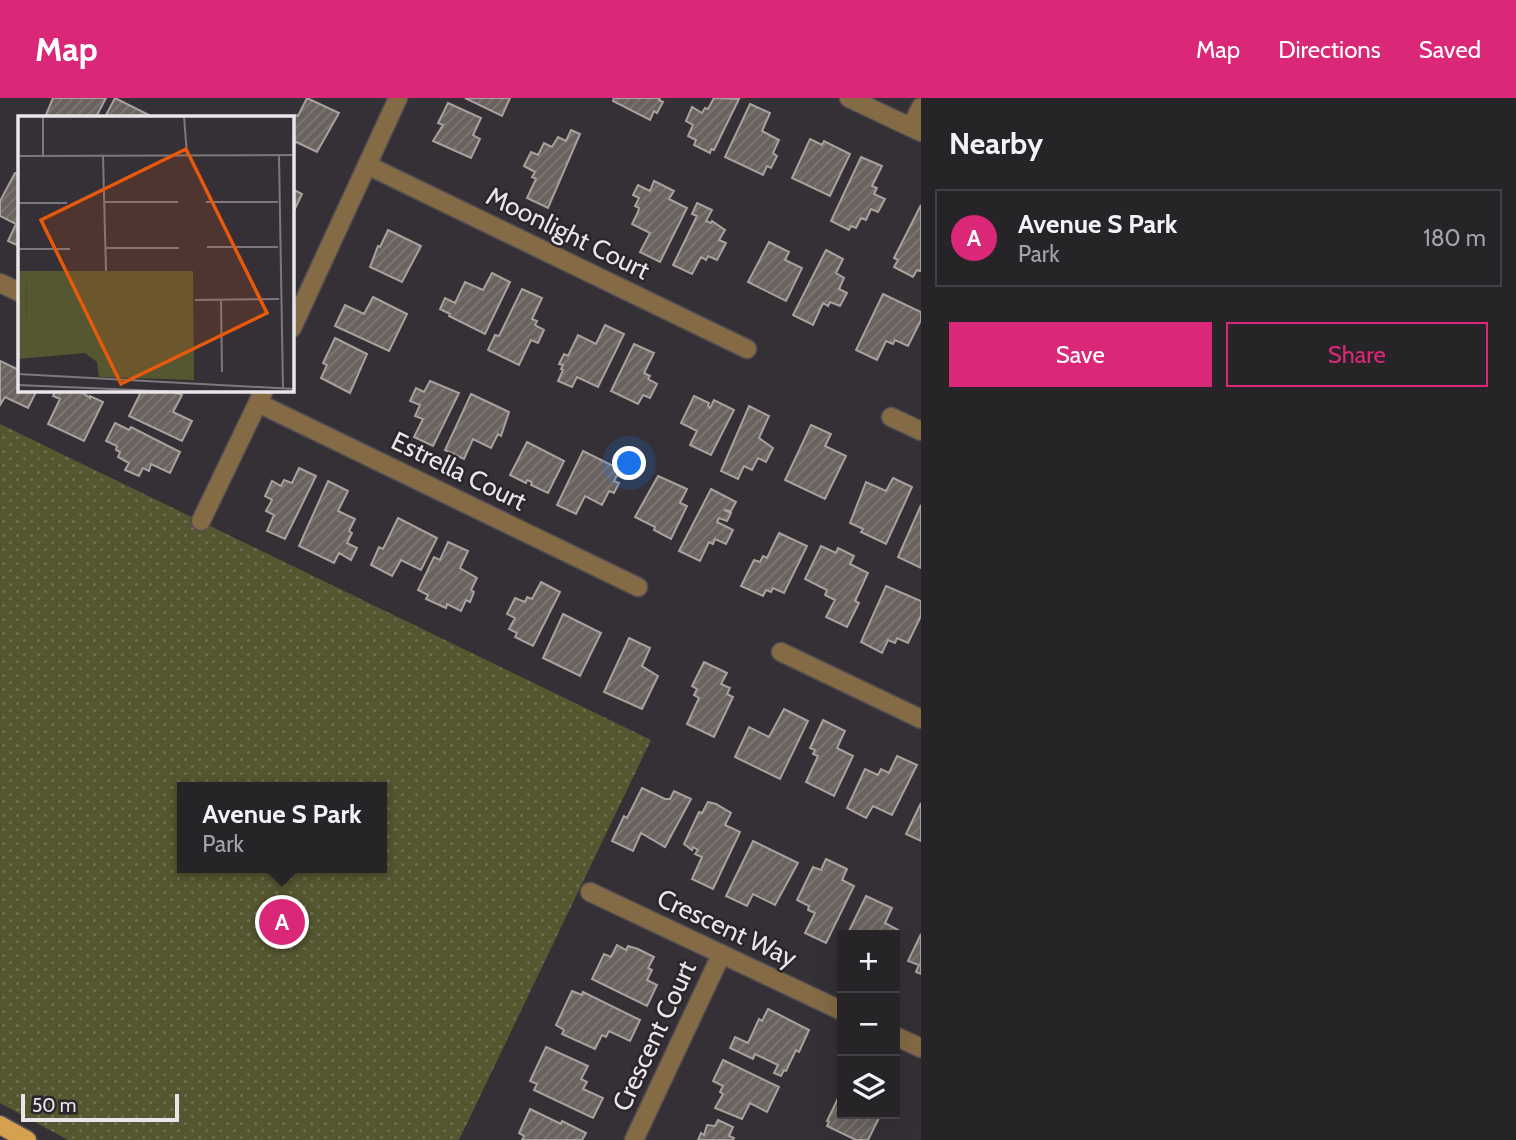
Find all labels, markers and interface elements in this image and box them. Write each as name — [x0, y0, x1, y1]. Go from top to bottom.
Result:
text: Map — [35, 29, 98, 69]
text: Map — [1196, 35, 1240, 64]
text: Directions — [1278, 35, 1381, 64]
text: Saved — [1419, 35, 1481, 64]
inset map — [18, 116, 294, 392]
text: Nearby — [949, 125, 1043, 162]
street label: Moonlight Court — [481, 180, 655, 286]
text: Avenue S Park — [1018, 208, 1177, 240]
text: A — [967, 224, 981, 252]
text: 180 m — [1423, 224, 1486, 252]
text: Park — [1018, 240, 1059, 268]
button: Save — [949, 322, 1212, 387]
button: Share — [1226, 322, 1488, 387]
street label: Estrella Court — [386, 425, 532, 518]
your location — [612, 446, 646, 480]
popup — [177, 782, 387, 873]
text: Avenue S Park — [202, 798, 362, 830]
text: Park — [202, 830, 244, 858]
street label: Crescent Way — [652, 882, 802, 974]
pin: A — [259, 896, 305, 948]
map controls — [837, 930, 900, 1119]
button: + — [837, 930, 900, 993]
street label: Crescent Court — [605, 956, 703, 1116]
button: − — [837, 993, 900, 1056]
button: layers — [837, 1056, 900, 1119]
scale bar — [21, 1091, 178, 1123]
text: 50 m — [32, 1094, 76, 1117]

